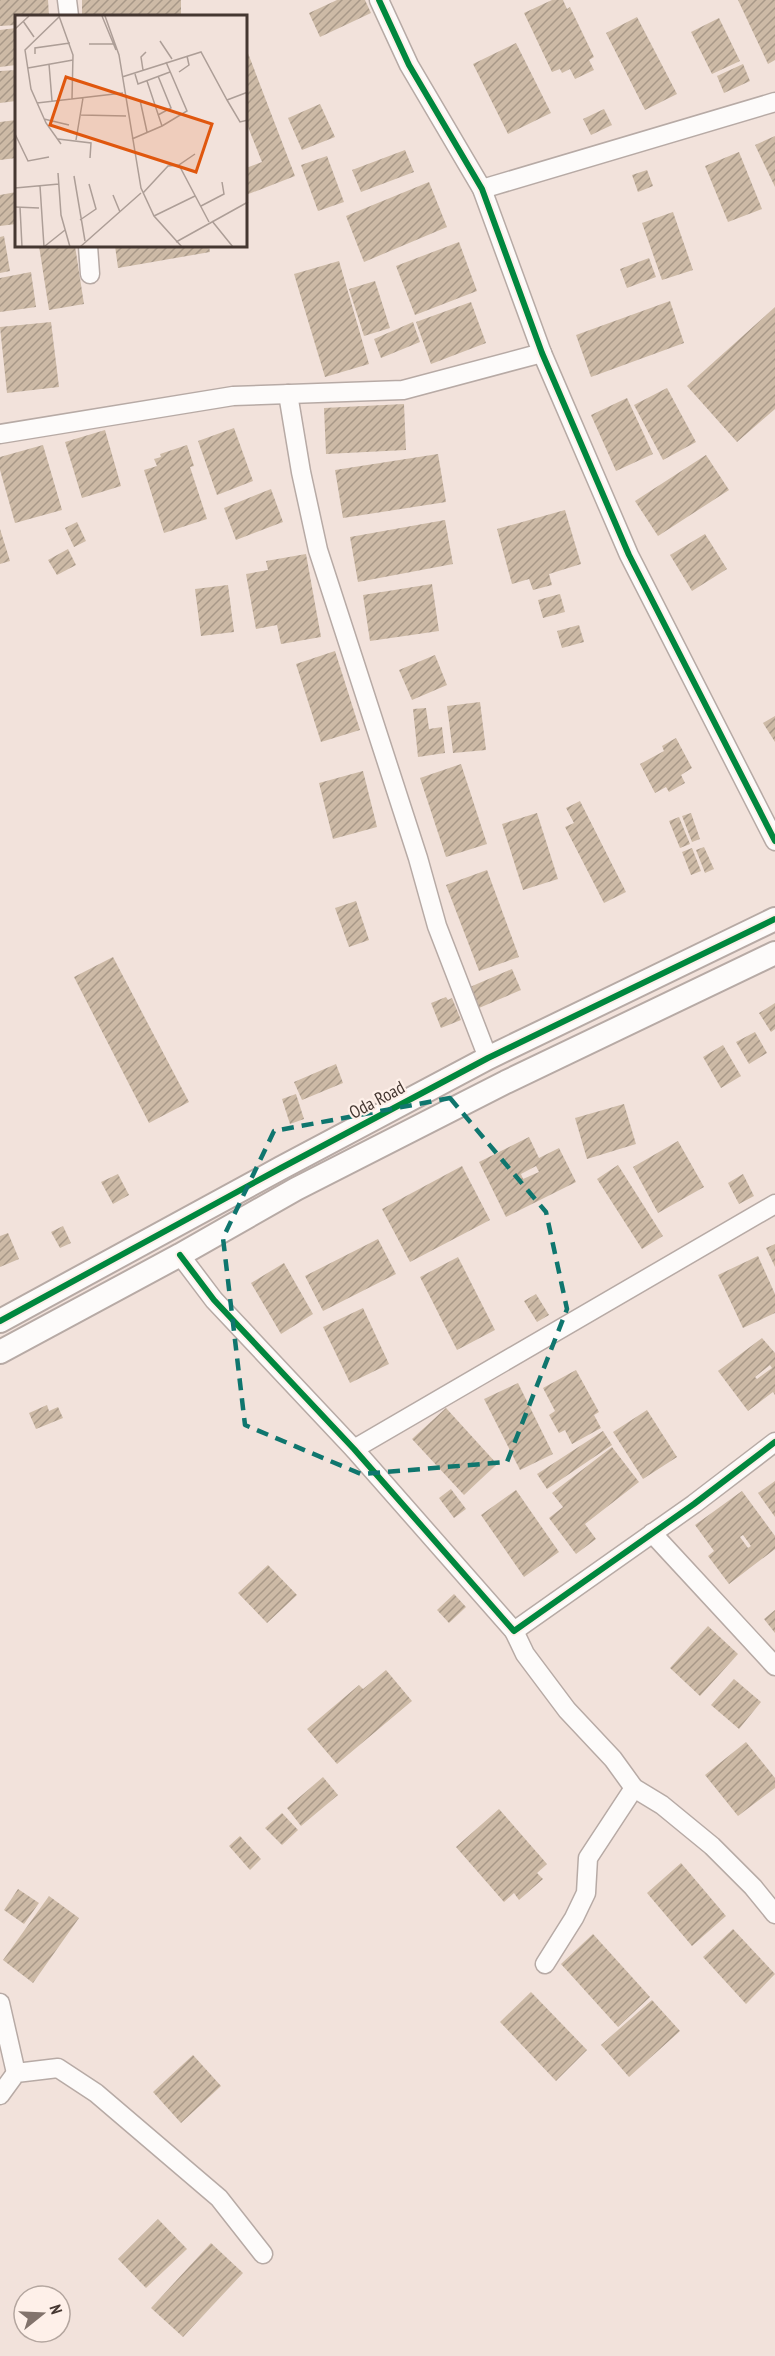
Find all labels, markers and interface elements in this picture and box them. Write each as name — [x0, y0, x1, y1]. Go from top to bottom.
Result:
inset map — [15, 15, 248, 248]
street label: Oda Road — [345, 1075, 408, 1124]
north arrow — [12, 2284, 72, 2344]
text: N — [45, 2302, 67, 2317]

